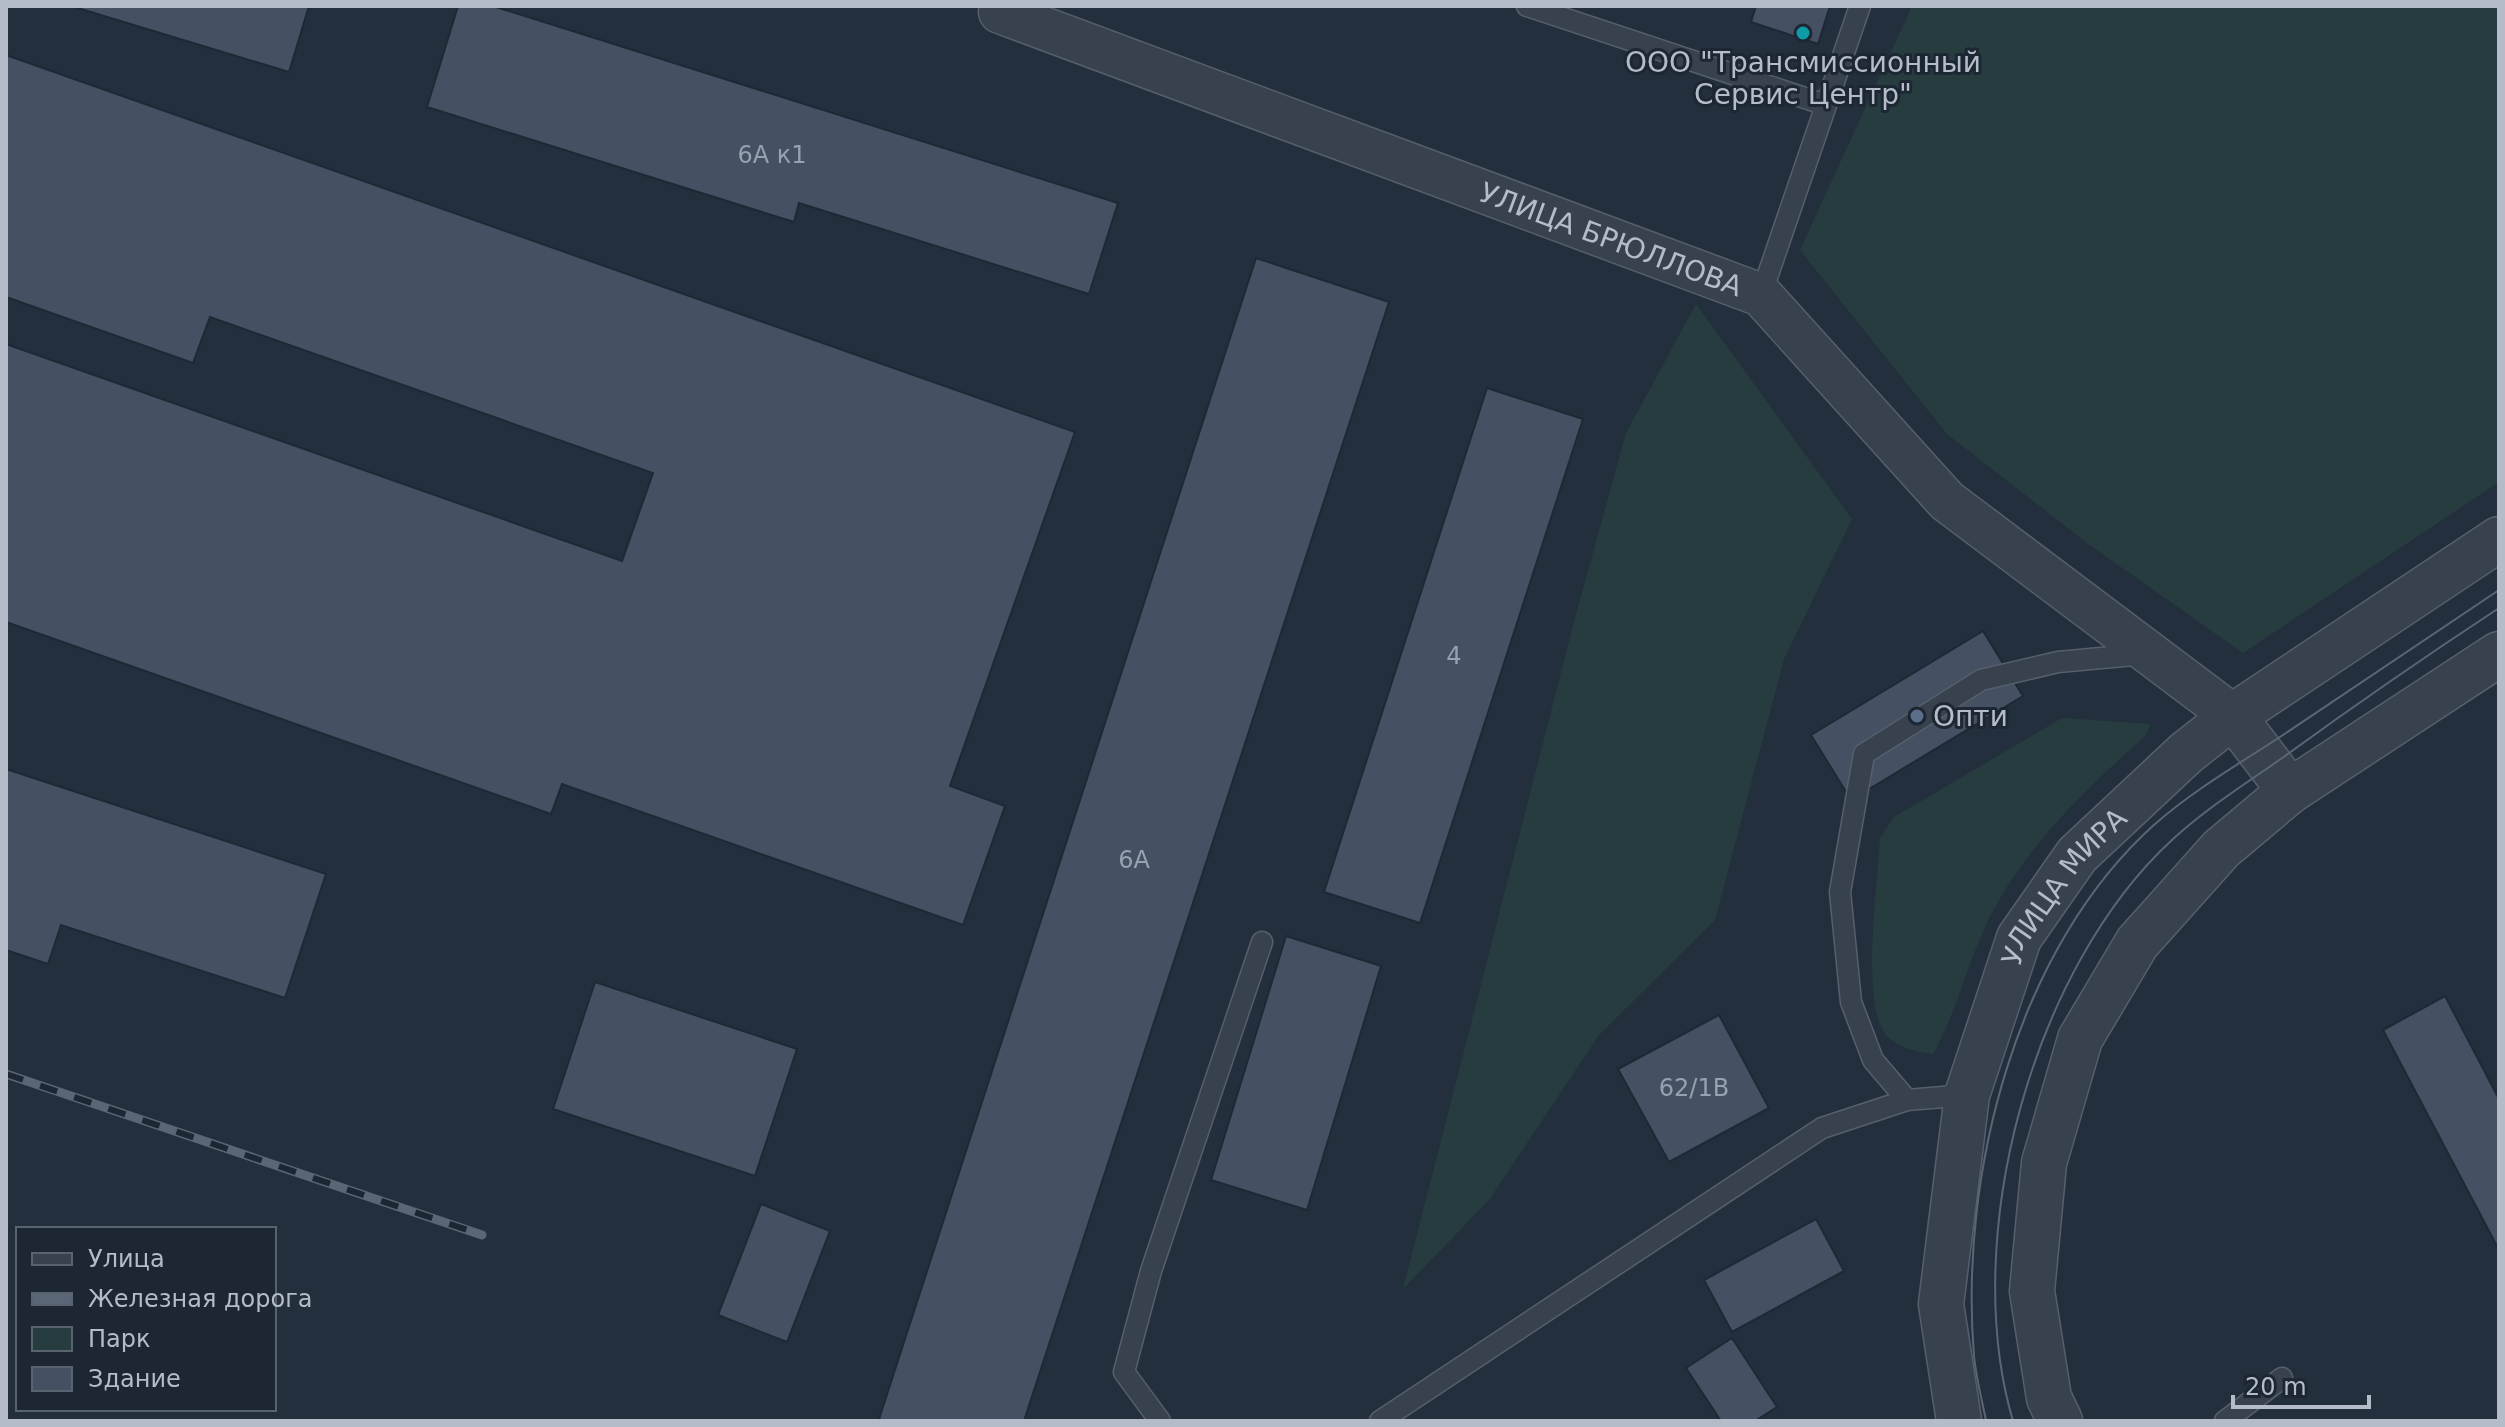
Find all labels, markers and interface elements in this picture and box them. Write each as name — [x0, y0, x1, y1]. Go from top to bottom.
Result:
marker: ООО "Трансмиссионный Сервис Центр" — [1794, 24, 1812, 42]
place label: ООО "Трансмиссионный Сервис Центр" — [1625, 46, 1981, 111]
house number: 6А к1 — [737, 141, 807, 169]
street label: УЛИЦА БРЮЛЛОВА — [1475, 175, 1747, 303]
house number: 4 — [1446, 642, 1462, 670]
place label: Опти — [1933, 700, 2008, 733]
marker: Опти — [1908, 707, 1926, 725]
street label: УЛИЦА МИРА — [1995, 801, 2133, 969]
house number: 6А — [1118, 846, 1150, 874]
house number: 62/1В — [1659, 1074, 1729, 1102]
legend — [16, 1227, 276, 1411]
text: Улица — [88, 1245, 165, 1273]
text: Железная дорога — [88, 1285, 312, 1313]
text: Парк — [88, 1325, 150, 1353]
scale bar — [2233, 1359, 2369, 1409]
text: Здание — [88, 1365, 181, 1393]
text: 20 m — [2245, 1373, 2307, 1401]

